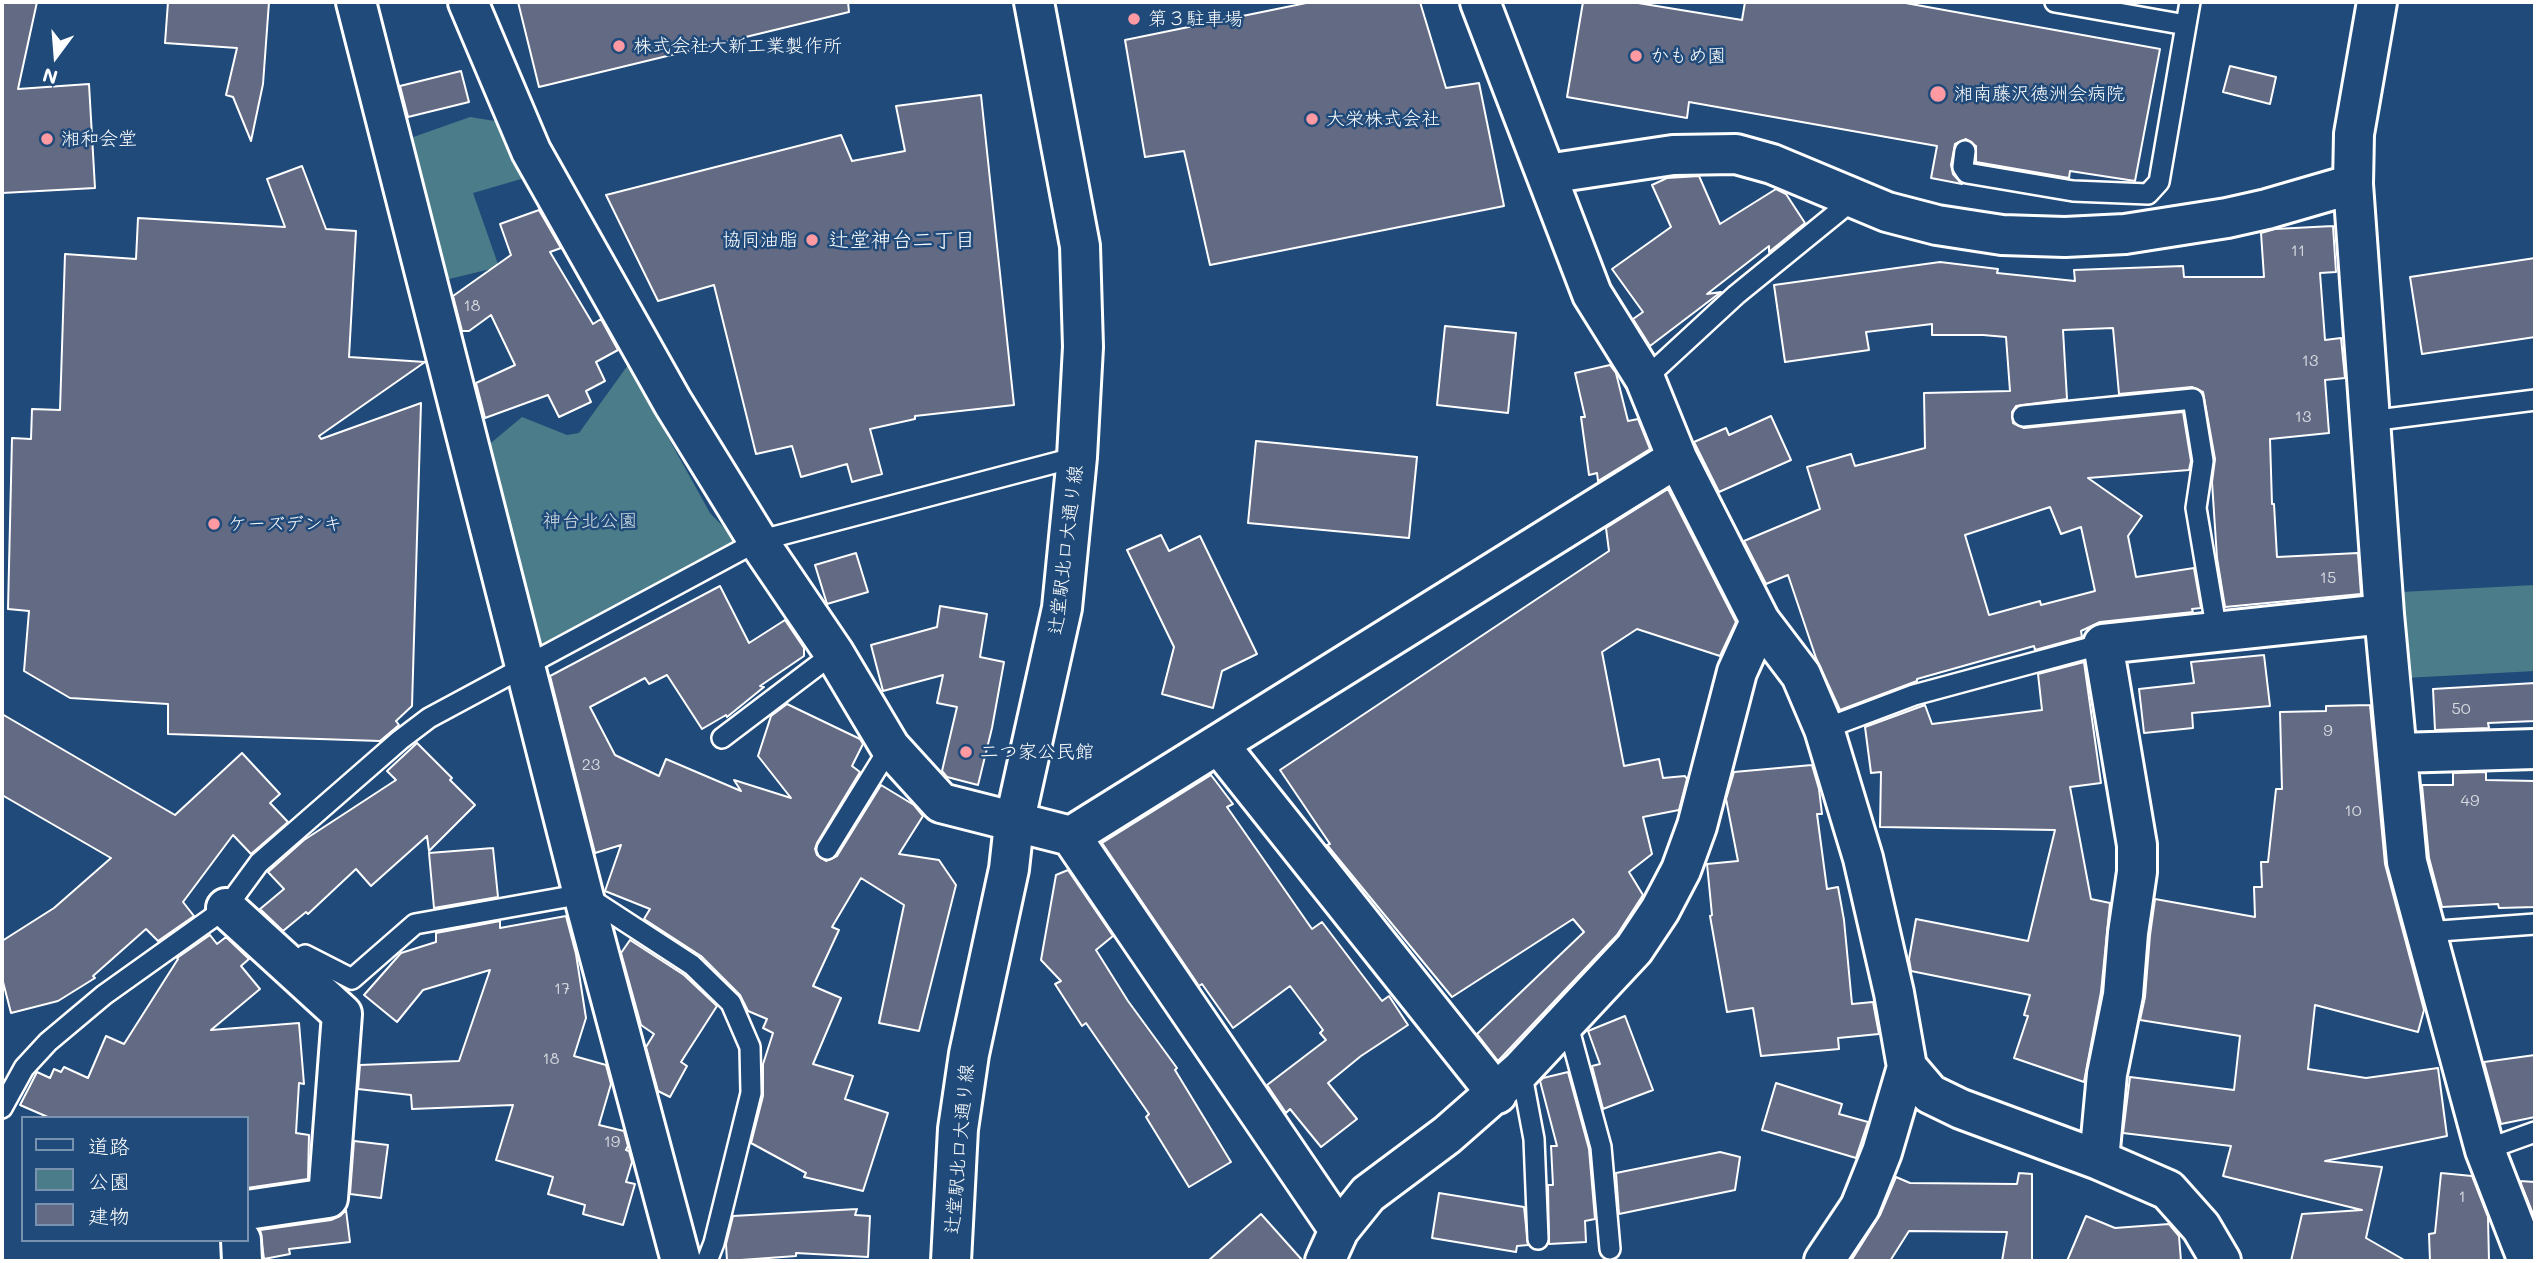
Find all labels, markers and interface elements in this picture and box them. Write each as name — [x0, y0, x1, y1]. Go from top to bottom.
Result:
place label: 第３駐車場 — [1148, 8, 1243, 30]
marker: 第３駐車場 — [1126, 11, 1142, 27]
north arrow — [21, 21, 91, 91]
place label: 株式会社大新工業製作所 — [633, 35, 842, 57]
marker: 株式会社大新工業製作所 — [611, 38, 627, 54]
place label: かもめ園 — [1650, 45, 1726, 67]
marker: かもめ園 — [1628, 48, 1644, 64]
text: N — [40, 63, 60, 91]
place label: 湘南藤沢徳洲会病院 — [1954, 83, 2125, 105]
marker: 湘南藤沢徳洲会病院 — [1928, 84, 1948, 104]
place label: 大栄株式会社 — [1326, 108, 1440, 130]
marker: 大栄株式会社 — [1304, 111, 1320, 127]
place label: 湘和会堂 — [61, 128, 137, 150]
marker: 湘和会堂 — [39, 131, 55, 147]
district label: 辻堂神台二丁目 — [829, 228, 975, 254]
place label: 協同油脂 — [722, 229, 798, 251]
marker: 協同油脂 — [804, 232, 820, 248]
house number: 11 — [2291, 241, 2305, 261]
house number: 18 — [464, 296, 480, 316]
house number: 13 — [2302, 351, 2318, 371]
house number: 13 — [2295, 407, 2311, 427]
street label: 辻堂駅北口大通り線 — [1044, 464, 1088, 636]
park label: 神台北公園 — [543, 510, 637, 532]
place label: ケーズデンキ — [228, 513, 342, 535]
marker: ケーズデンキ — [206, 516, 222, 532]
house number: 15 — [2320, 568, 2336, 588]
house number: 50 — [2451, 699, 2471, 719]
house number: 9 — [2323, 721, 2333, 741]
place label: 二つ家公民館 — [980, 741, 1094, 763]
marker: 二つ家公民館 — [958, 744, 974, 760]
house number: 23 — [582, 755, 600, 775]
house number: 49 — [2461, 791, 2479, 811]
house number: 10 — [2344, 801, 2362, 821]
house number: 17 — [554, 979, 570, 999]
house number: 18 — [543, 1049, 559, 1069]
street label: 辻堂駅北口大通り線 — [941, 1063, 979, 1235]
legend — [21, 1116, 248, 1242]
text: 道路 — [88, 1132, 130, 1159]
house number: 19 — [604, 1132, 620, 1152]
text: 公園 — [88, 1167, 130, 1194]
house number: 1 — [2458, 1187, 2466, 1207]
text: 建物 — [88, 1202, 130, 1229]

